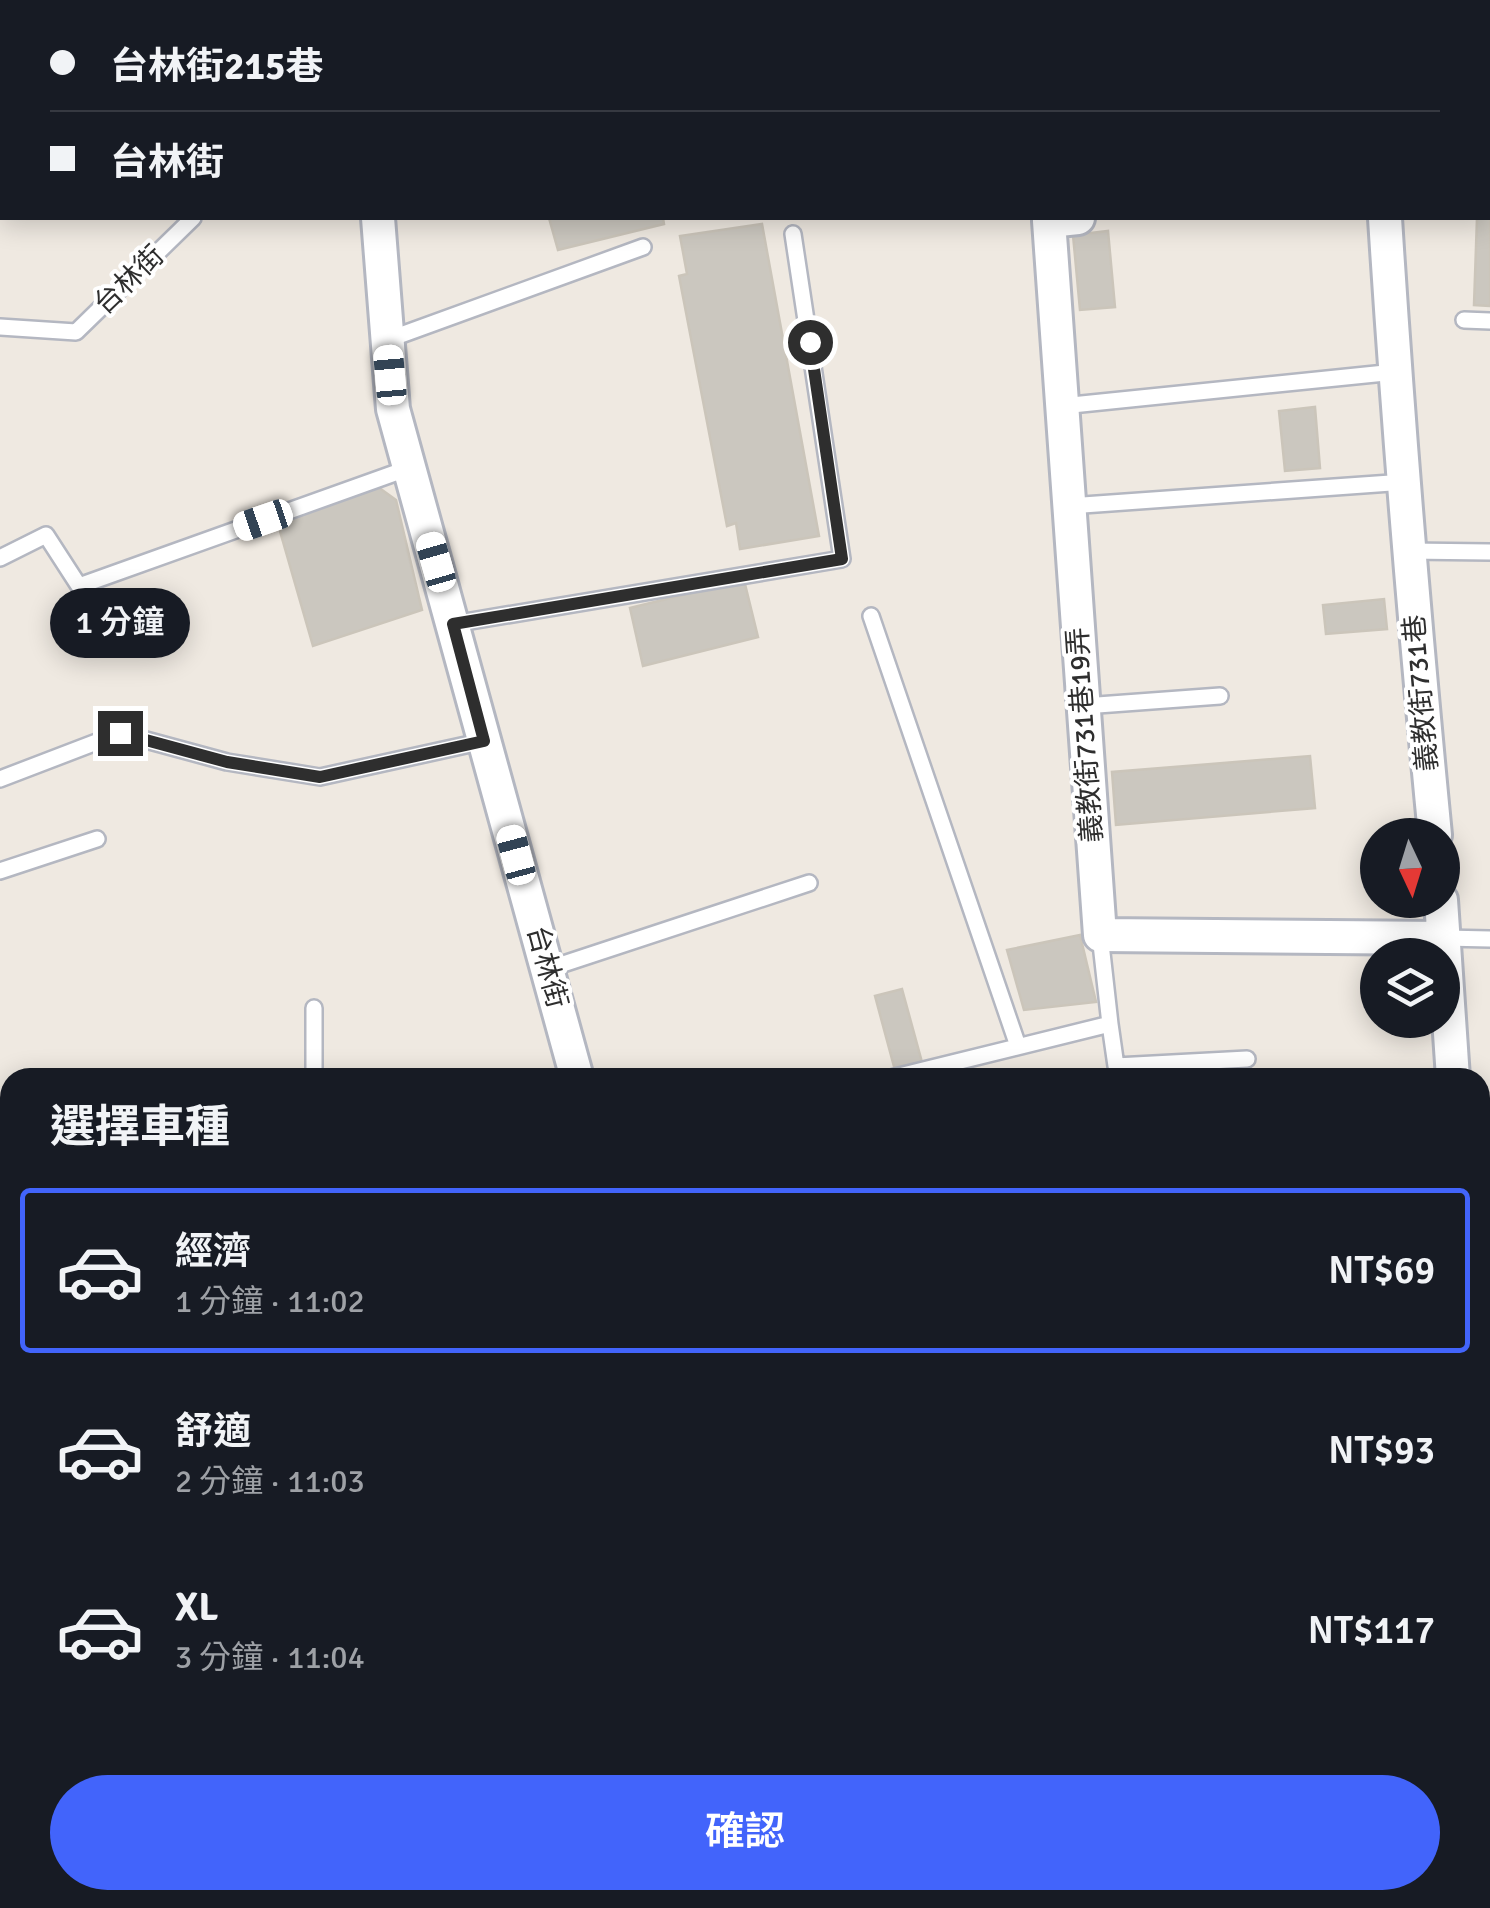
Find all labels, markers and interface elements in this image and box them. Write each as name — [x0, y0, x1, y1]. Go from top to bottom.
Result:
text: 台林街215巷 — [110, 43, 324, 90]
text: 台林街 — [110, 139, 224, 186]
street label: 台林街 — [87, 239, 171, 321]
route start — [788, 320, 833, 365]
car — [372, 344, 408, 406]
car — [230, 496, 296, 544]
car — [413, 529, 459, 595]
callout: 1 分鐘 — [50, 588, 190, 658]
text: 1 分鐘 — [76, 603, 164, 642]
street label: 義教街731巷 — [1397, 613, 1445, 773]
street label: 義教街731巷19弄 — [1061, 626, 1109, 844]
route end — [98, 711, 143, 756]
north arrow — [1360, 818, 1460, 918]
map controls — [1360, 818, 1460, 1038]
car — [494, 822, 538, 888]
street label: 台林街 — [520, 922, 574, 1012]
button: layers — [1360, 938, 1460, 1038]
text: 選擇車種 — [50, 1100, 230, 1155]
icon: car — [55, 1226, 145, 1316]
text: 經濟 — [175, 1228, 251, 1275]
text: NT$69 — [1328, 1247, 1435, 1294]
text: 1 分鐘 · 11:02 — [175, 1282, 365, 1321]
icon: car — [55, 1406, 145, 1496]
text: 舒適 — [175, 1408, 251, 1455]
text: NT$93 — [1328, 1427, 1435, 1474]
text: 2 分鐘 · 11:03 — [175, 1462, 365, 1501]
text: XL — [175, 1584, 218, 1631]
icon: car — [55, 1586, 145, 1676]
text: NT$117 — [1308, 1607, 1435, 1654]
text: 3 分鐘 · 11:04 — [175, 1638, 365, 1677]
button: 確認 — [50, 1775, 1440, 1890]

